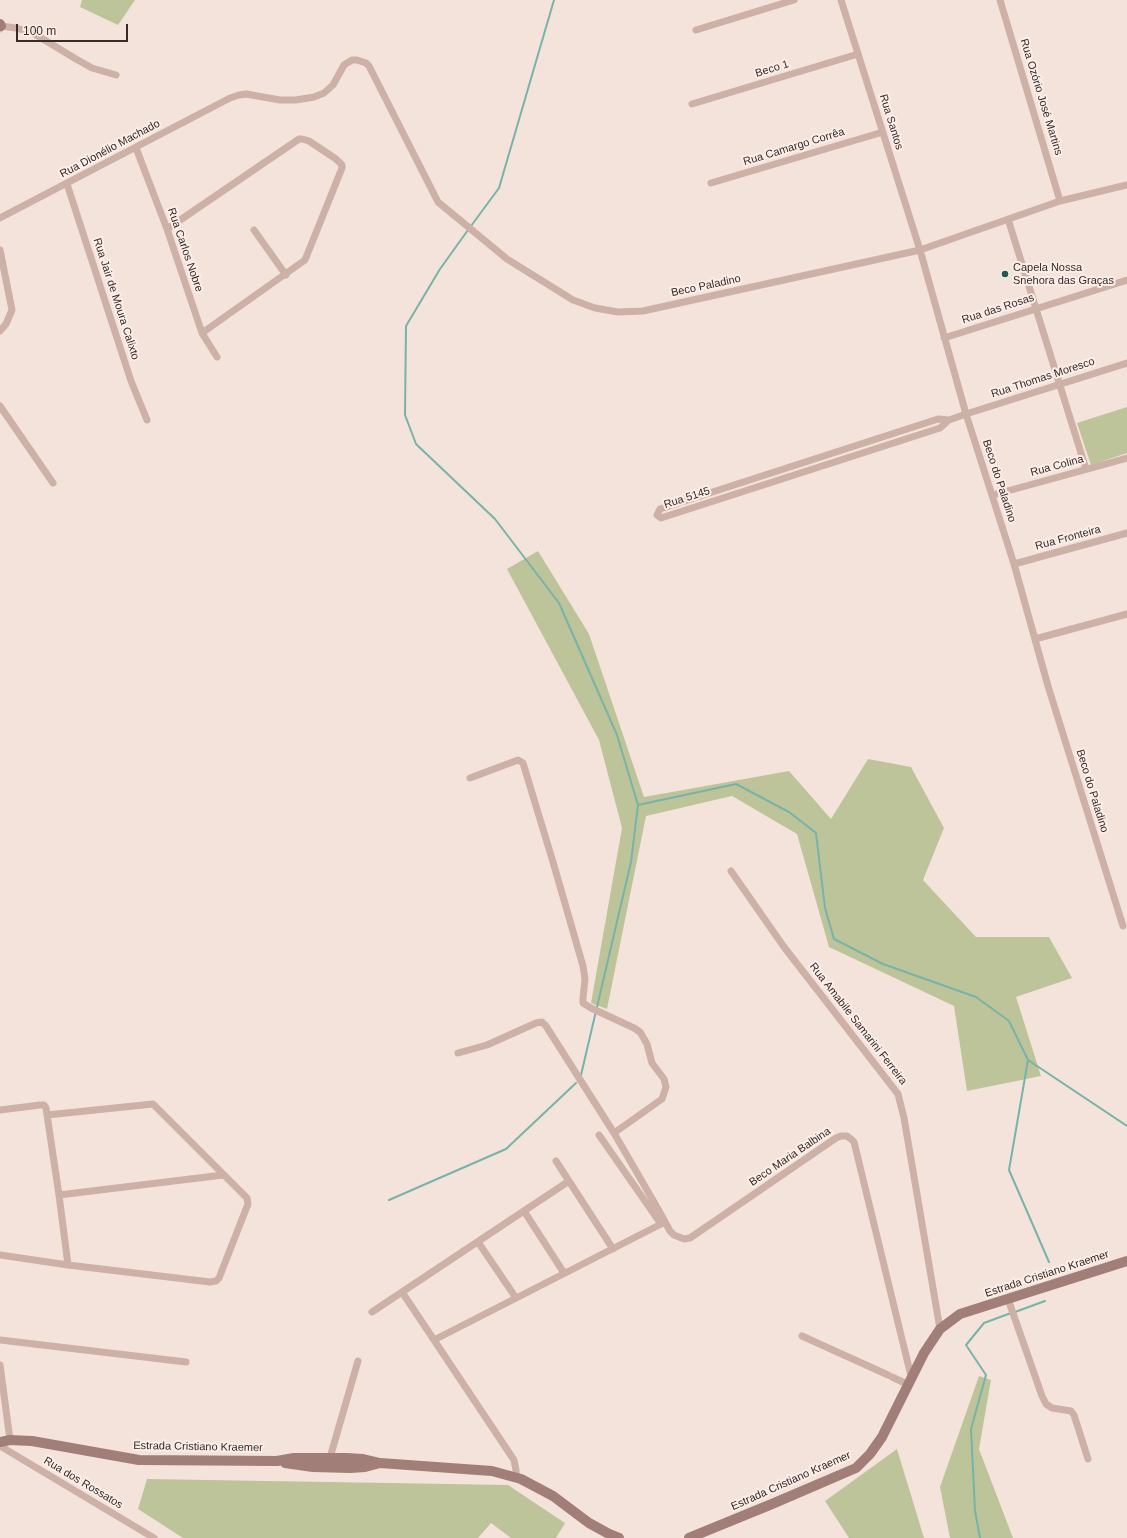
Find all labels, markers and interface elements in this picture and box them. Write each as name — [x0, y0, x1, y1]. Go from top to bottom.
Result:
scale bar — [18, 16, 130, 42]
text: 100 m — [23, 24, 56, 38]
street label: Rua Ozório José Martins — [1017, 37, 1065, 157]
street label: Beco 1 — [754, 58, 790, 80]
street label: Rua Santos — [876, 93, 906, 151]
street label: Rua Dionélio Machado — [58, 117, 162, 181]
street label: Rua Camargo Corrêa — [742, 125, 846, 169]
street label: Rua Carlos Nobre — [164, 206, 206, 294]
street label: Rua Jair de Moura Calixto — [90, 236, 142, 362]
place label: Capela Nossa Snehora das Graças — [1013, 261, 1114, 287]
marker: Capela Nossa Snehora das Graças — [1000, 269, 1010, 279]
street label: Beco Paladino — [670, 272, 742, 300]
street label: Rua das Rosas — [960, 291, 1036, 327]
street label: Rua Thomas Moresco — [990, 355, 1096, 401]
street label: Beco do Paladino — [979, 438, 1019, 524]
street label: Rua Colina — [1029, 453, 1085, 479]
street label: Rua 5145 — [662, 484, 712, 512]
street label: Rua Fronteira — [1034, 523, 1102, 553]
street label: Beco do Paladino — [1073, 748, 1111, 834]
street label: Rua Amabile Samarini Ferreira — [806, 960, 910, 1088]
street label: Beco Maria Balbina — [747, 1125, 833, 1189]
street label: Estrada Cristiano Kraemer — [983, 1248, 1111, 1300]
street label: Estrada Cristiano Kraemer — [133, 1439, 263, 1455]
street label: Estrada Cristiano Kraemer — [729, 1449, 853, 1513]
street label: Rua dos Rossatos — [41, 1454, 125, 1512]

